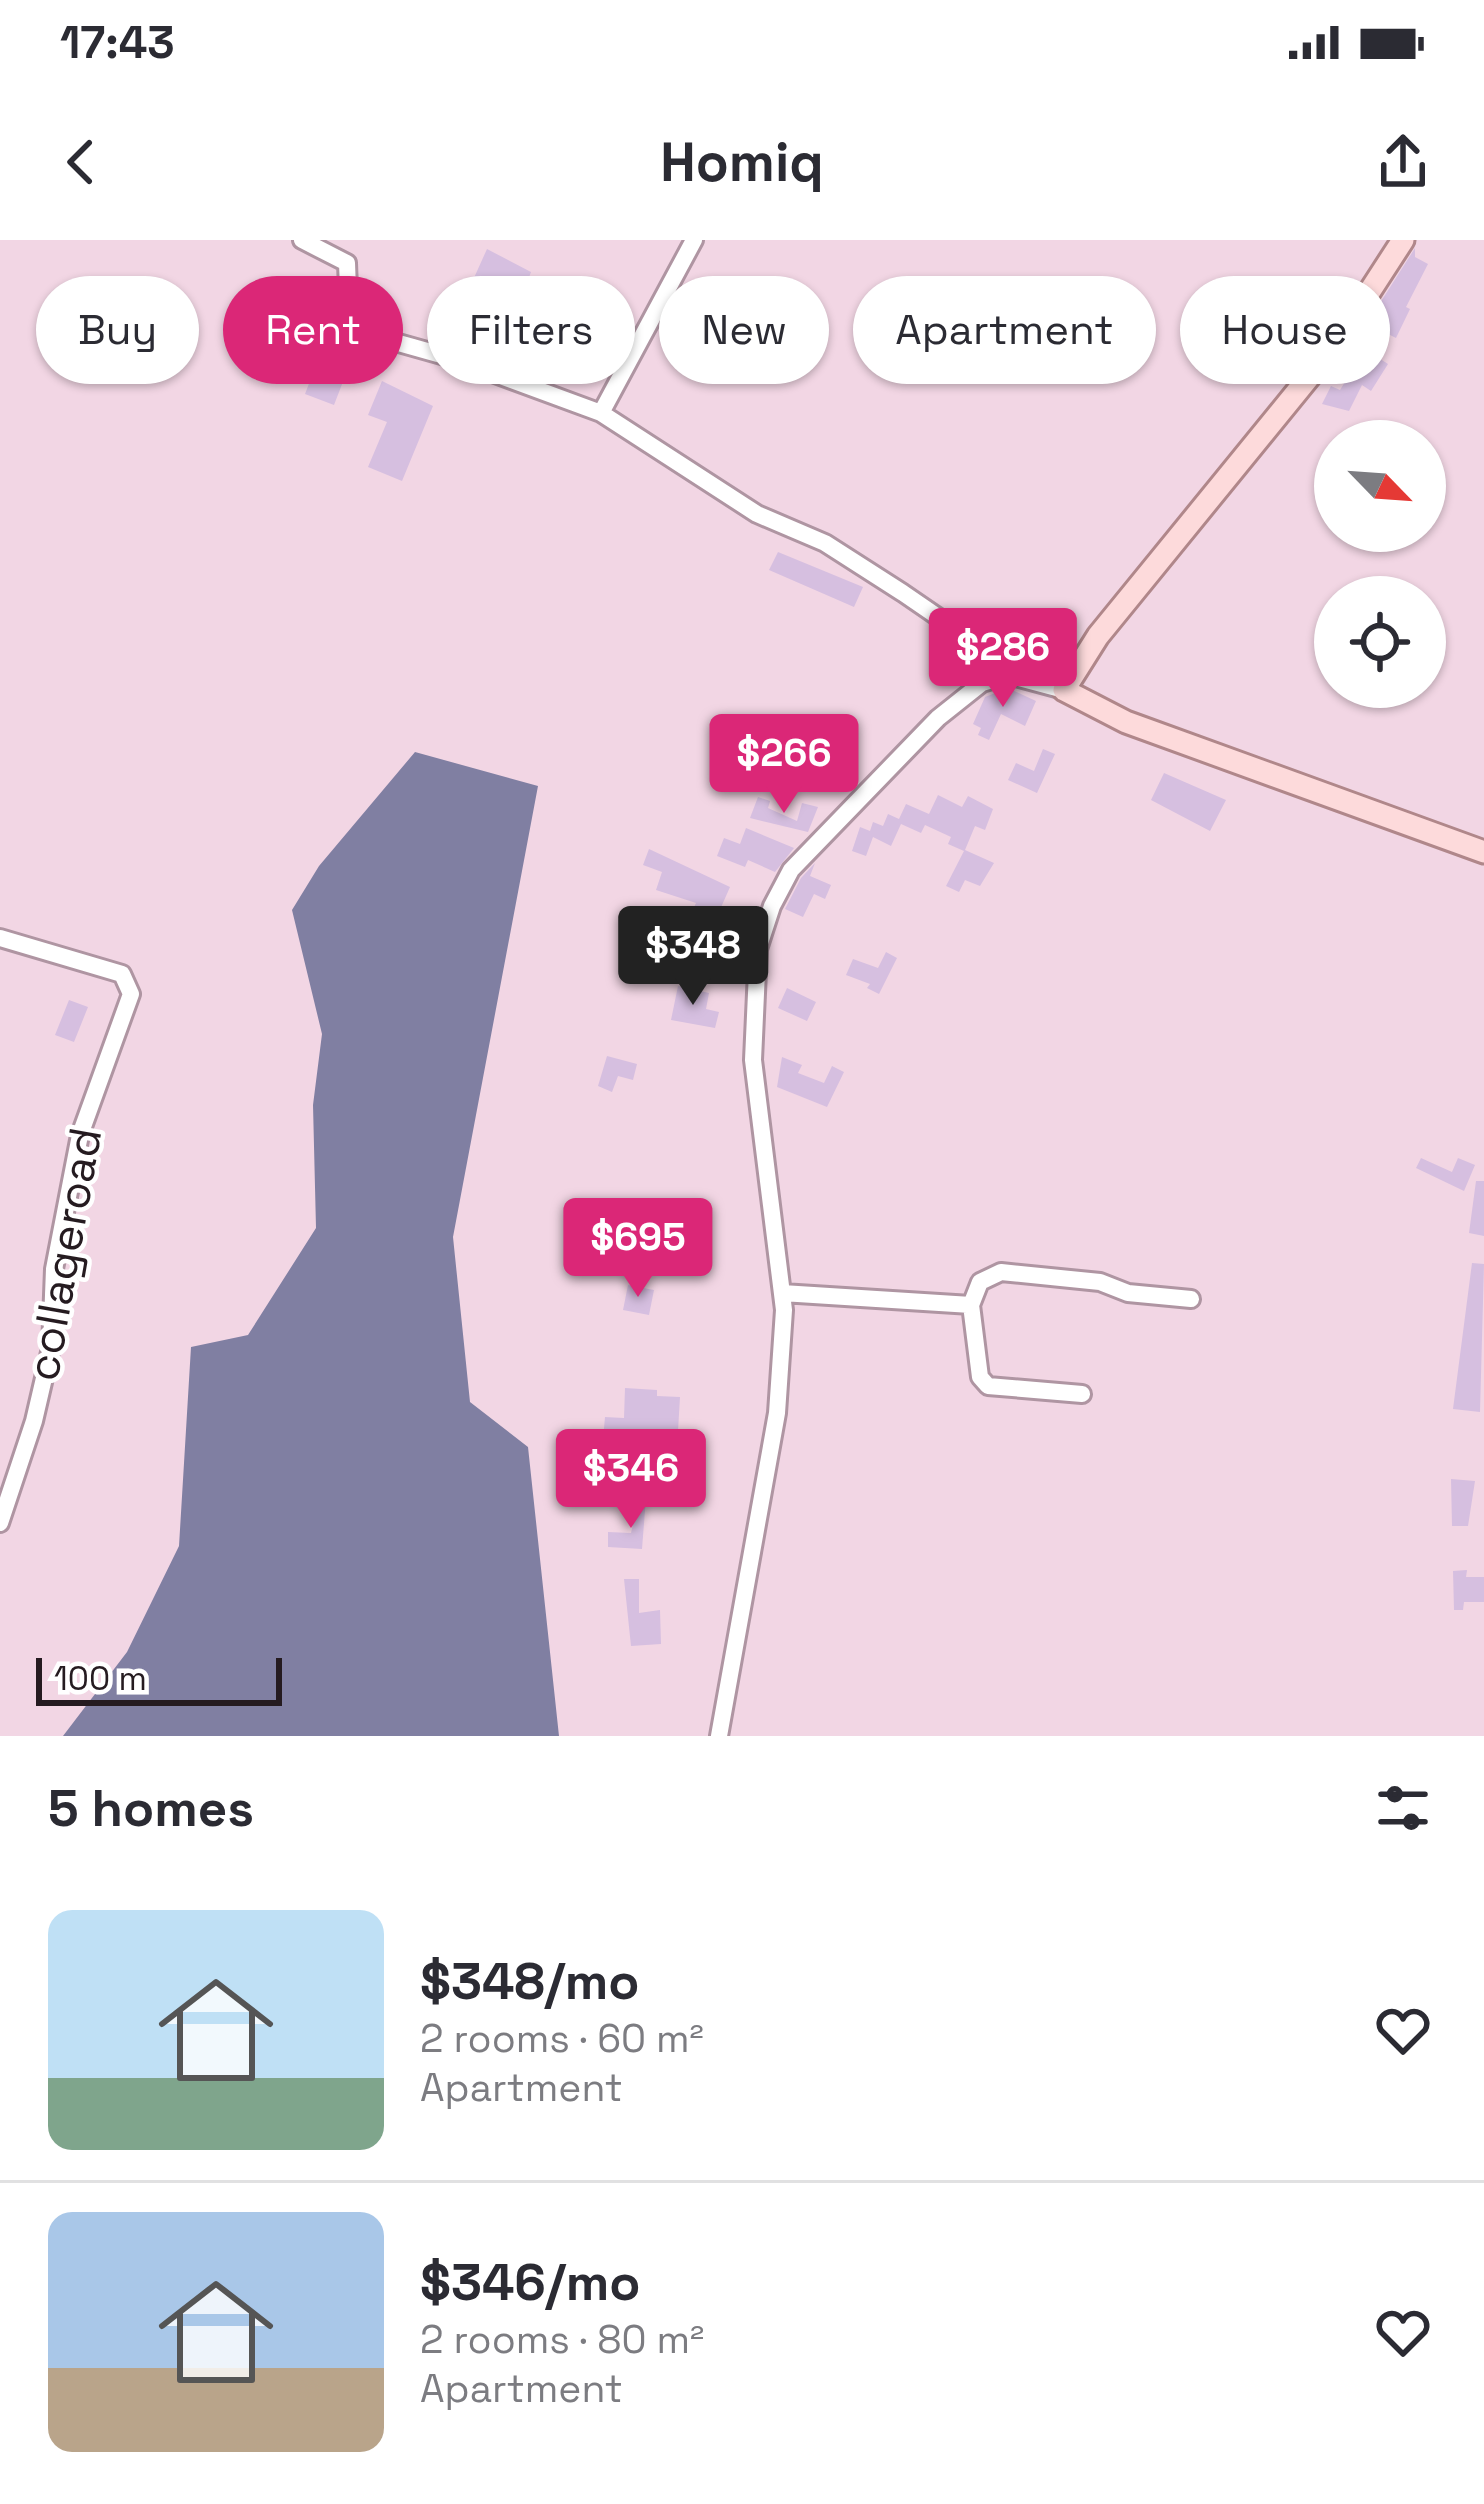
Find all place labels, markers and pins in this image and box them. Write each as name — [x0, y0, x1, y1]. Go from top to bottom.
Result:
pin: $286 — [932, 608, 1074, 710]
pin: $266 — [713, 714, 855, 816]
pin: $348 — [622, 906, 764, 1008]
pin: $695 — [567, 1198, 709, 1300]
pin: $346 — [560, 1429, 702, 1531]

